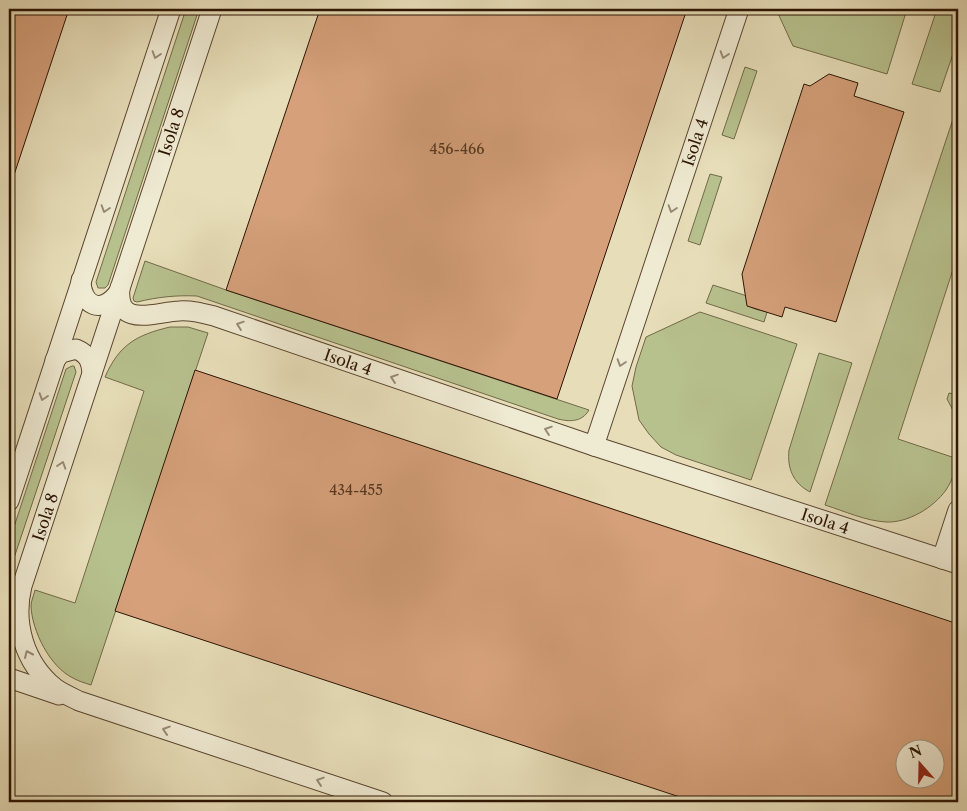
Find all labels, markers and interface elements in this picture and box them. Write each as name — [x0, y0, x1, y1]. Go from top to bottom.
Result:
one-way arrow — [151, 50, 161, 59]
one-way arrow — [719, 50, 729, 59]
street label: Isola 8 — [154, 105, 188, 159]
street label: Isola 4 — [678, 116, 712, 169]
house number: 456-466 — [430, 140, 484, 158]
one-way arrow — [101, 205, 111, 213]
one-way arrow — [668, 205, 678, 213]
one-way arrow — [236, 321, 245, 331]
street label: Isola 4 — [322, 344, 375, 379]
one-way arrow — [617, 359, 627, 367]
one-way arrow — [390, 374, 399, 384]
one-way arrow — [39, 392, 49, 401]
one-way arrow — [544, 426, 552, 436]
one-way arrow — [56, 461, 66, 470]
house number: 434-455 — [329, 481, 383, 499]
street label: Isola 8 — [28, 490, 62, 544]
street label: Isola 4 — [799, 504, 852, 538]
one-way arrow — [24, 650, 35, 659]
one-way arrow — [162, 726, 170, 736]
north arrow — [894, 738, 944, 788]
text: N — [907, 741, 924, 762]
one-way arrow — [316, 777, 325, 787]

